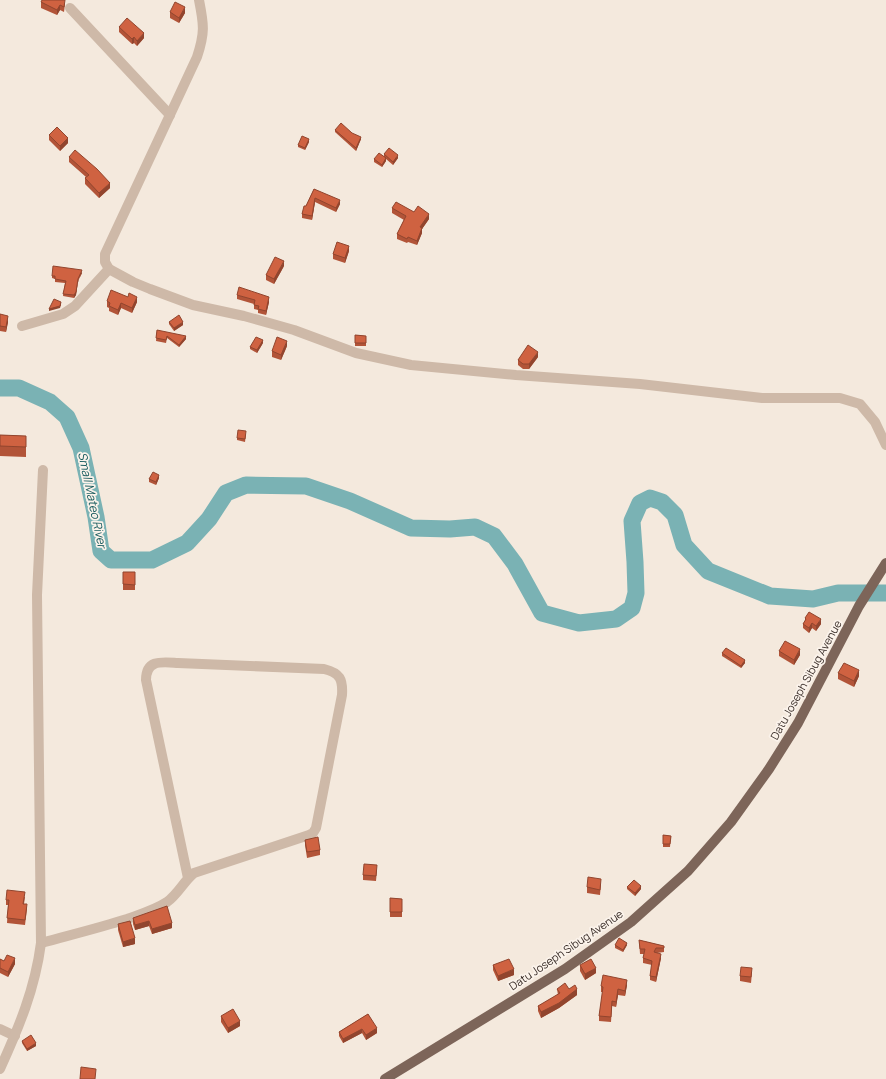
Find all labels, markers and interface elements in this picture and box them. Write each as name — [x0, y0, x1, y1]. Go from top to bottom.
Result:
water label: Small Mateo River — [74, 450, 111, 551]
street label: Datu Joseph Sibug Avenue — [766, 617, 845, 742]
street label: Datu Joseph Sibug Avenue — [506, 906, 626, 993]

